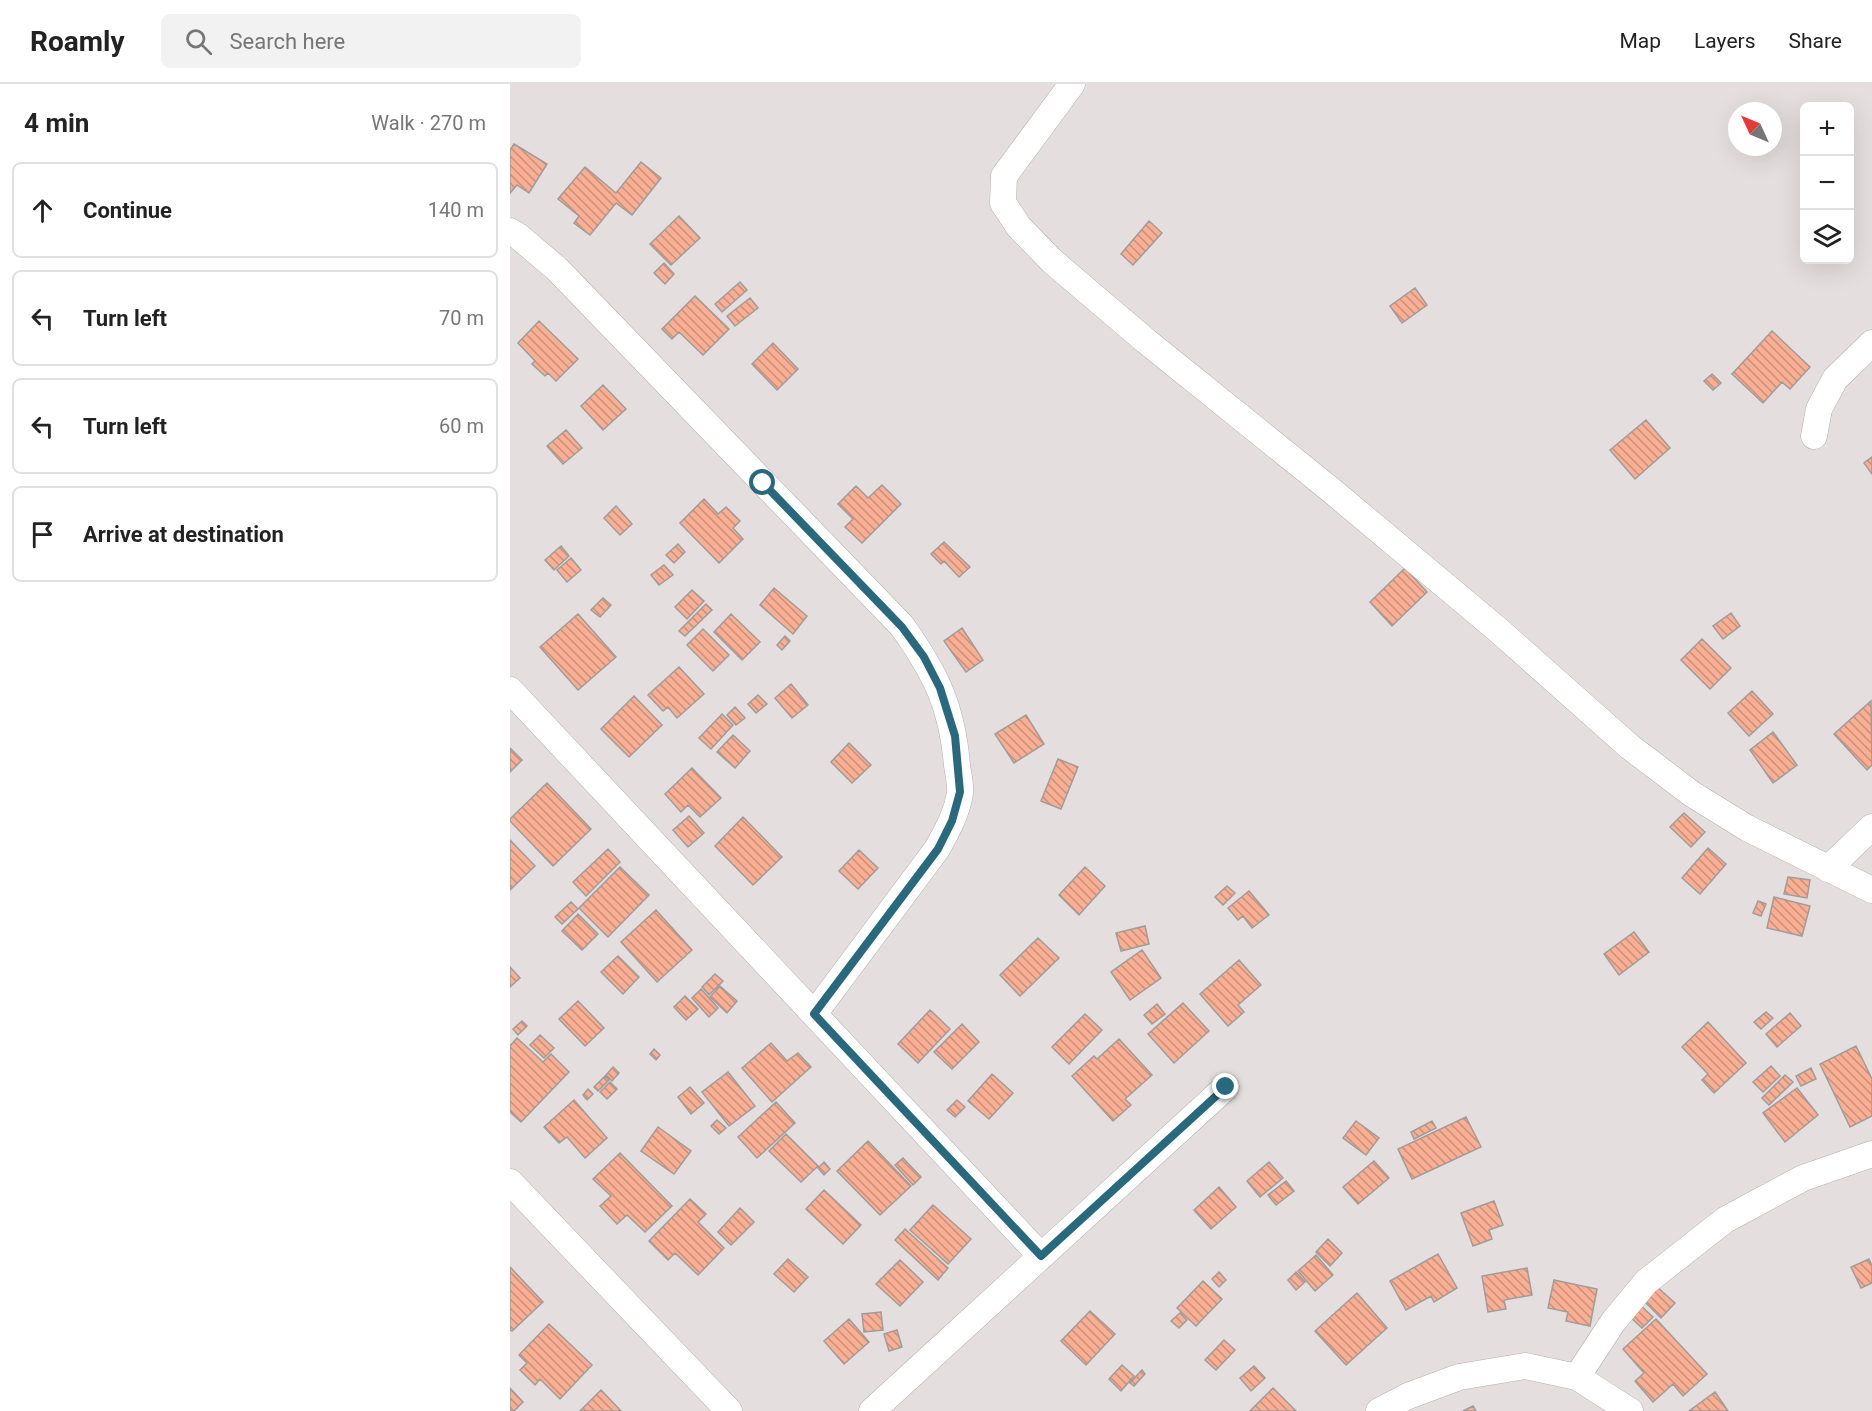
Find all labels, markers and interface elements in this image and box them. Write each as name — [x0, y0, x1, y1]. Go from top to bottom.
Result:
search box — [161, 14, 581, 68]
text: Roamly — [30, 25, 125, 58]
icon: search — [182, 25, 215, 58]
text: Search here — [230, 29, 345, 54]
text: Map — [1619, 29, 1661, 53]
text: Layers — [1694, 29, 1755, 53]
text: Share — [1788, 29, 1842, 53]
north arrow — [1728, 102, 1782, 156]
map controls — [1800, 102, 1854, 264]
button: + — [1800, 102, 1854, 156]
text: 4 min — [24, 108, 89, 138]
text: Walk · 270 m — [371, 111, 486, 135]
button: − — [1800, 156, 1854, 210]
icon: ahead — [26, 194, 59, 227]
text: Continue — [83, 198, 172, 223]
text: 140 m — [428, 198, 484, 222]
button: layers — [1800, 210, 1854, 264]
icon: left — [26, 302, 59, 335]
text: Turn left — [83, 306, 167, 331]
text: 70 m — [439, 306, 484, 330]
icon: left — [26, 410, 59, 443]
text: Turn left — [83, 414, 167, 439]
text: 60 m — [439, 414, 484, 438]
route start — [749, 469, 775, 495]
icon: arrive — [26, 518, 59, 551]
text: Arrive at destination — [83, 522, 284, 547]
route end — [1212, 1073, 1238, 1099]

